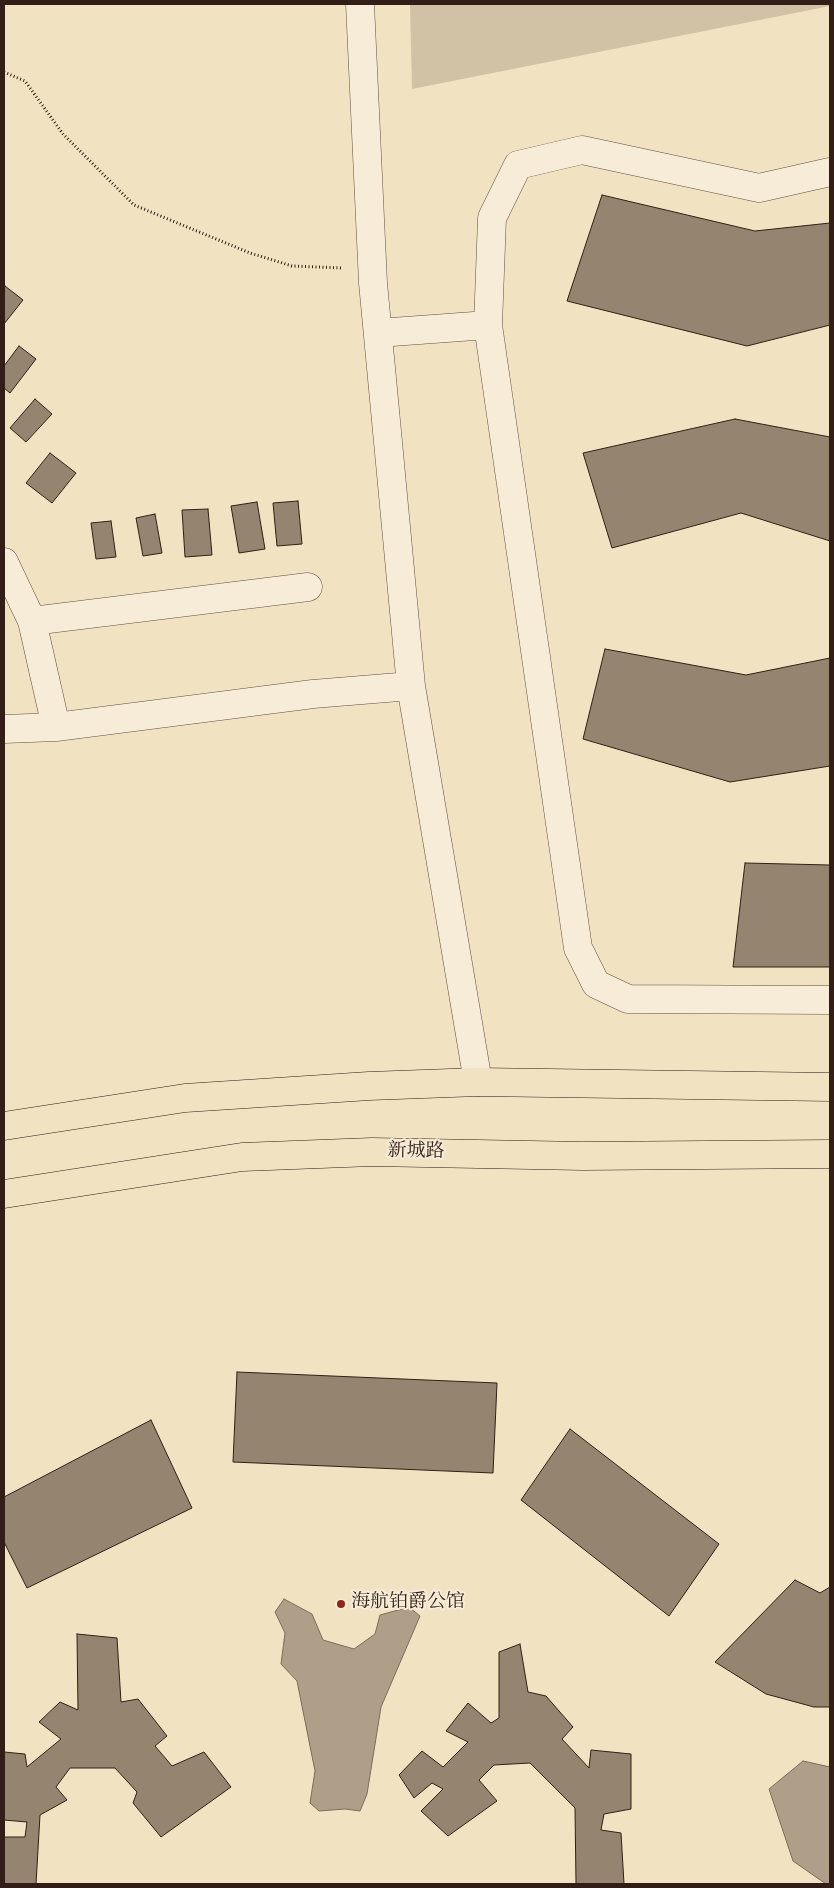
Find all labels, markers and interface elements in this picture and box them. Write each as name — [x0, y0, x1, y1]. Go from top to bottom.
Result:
street label: 新城路 — [387, 1141, 445, 1165]
place label: 海航铂爵公馆 — [351, 1593, 465, 1615]
marker: 海航铂爵公馆 — [335, 1598, 347, 1610]

